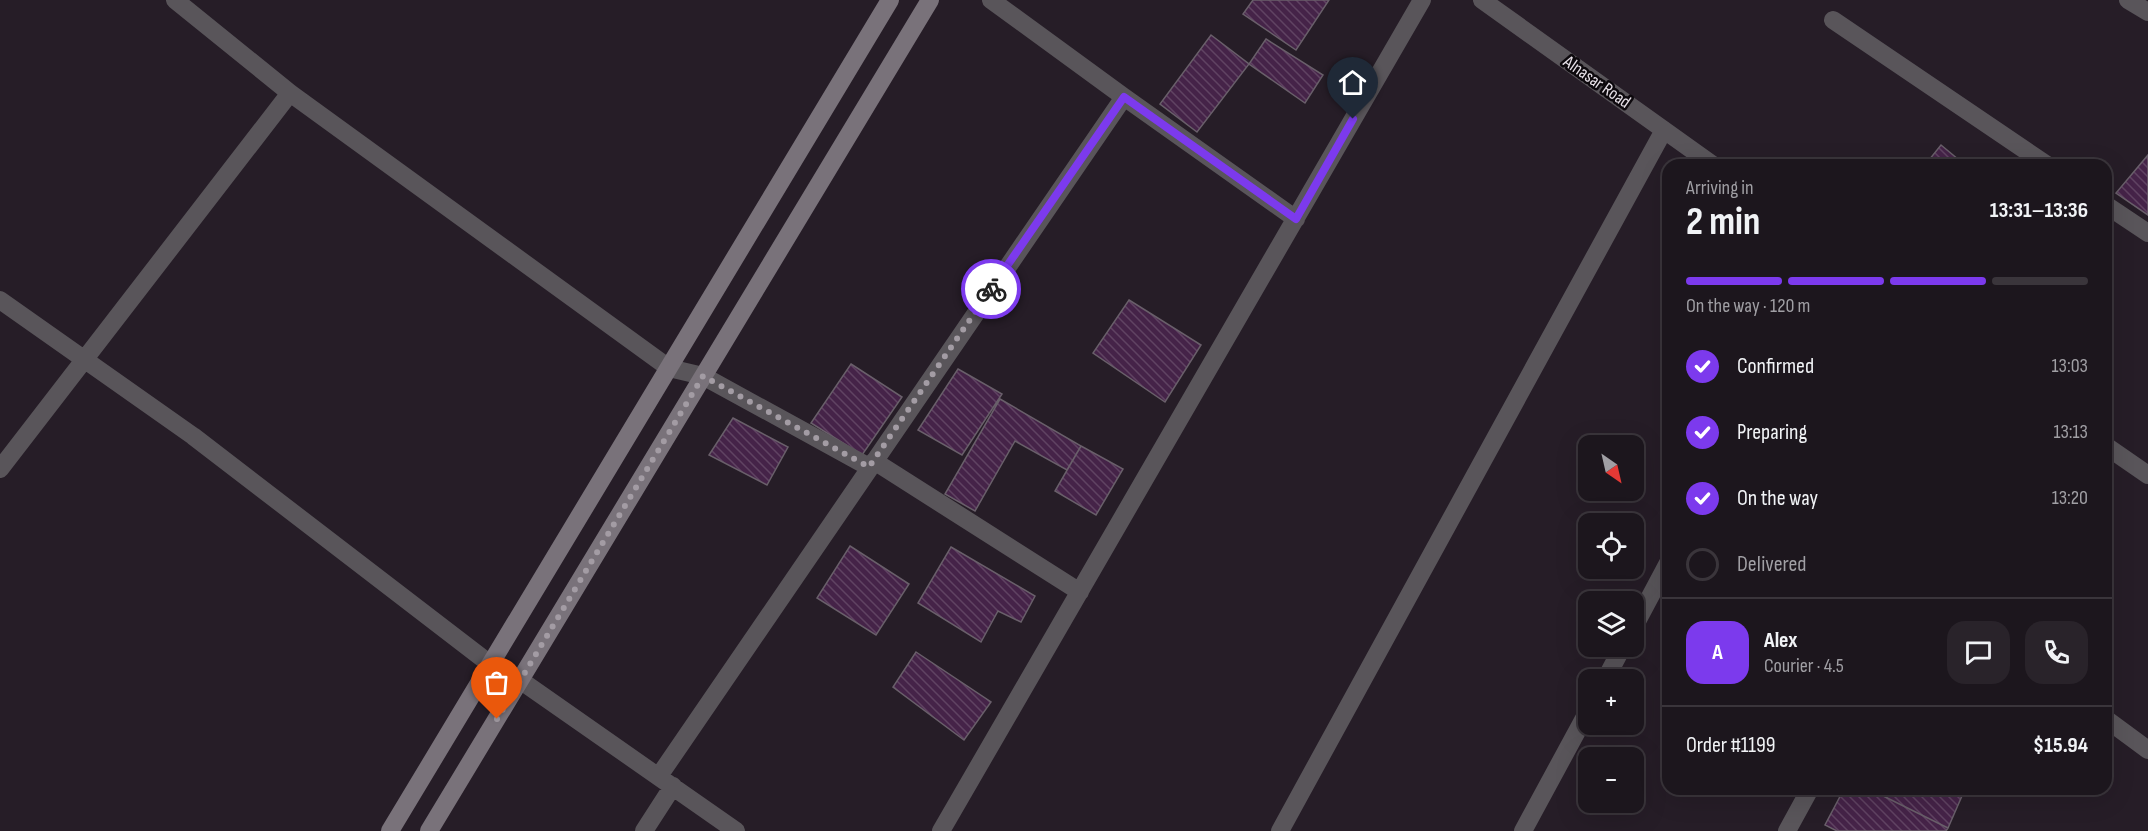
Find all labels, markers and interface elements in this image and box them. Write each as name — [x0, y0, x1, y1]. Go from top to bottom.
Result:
street label: Alnasar Road — [1559, 51, 1635, 113]
pin — [1327, 57, 1378, 119]
icon: home — [1336, 66, 1369, 99]
text: Arriving in — [1686, 176, 1754, 200]
text: 13:31–13:36 — [1990, 197, 2088, 224]
text: 2 min — [1686, 199, 1760, 246]
courier — [961, 259, 1021, 319]
icon: bike — [975, 273, 1008, 306]
text: On the way · 120 m — [1686, 294, 1810, 318]
icon: check — [1686, 350, 1719, 383]
text: Confirmed — [1737, 353, 1814, 380]
text: 13:03 — [2052, 354, 2088, 378]
icon: check — [1686, 416, 1719, 449]
text: Preparing — [1737, 419, 1807, 446]
text: 13:13 — [2053, 420, 2088, 444]
north arrow — [1578, 435, 1644, 501]
map controls — [1578, 435, 1644, 813]
icon: check — [1686, 482, 1719, 515]
text: On the way — [1737, 485, 1818, 512]
text: 13:20 — [2052, 486, 2088, 510]
button: locate — [1578, 513, 1644, 579]
text: Delivered — [1737, 551, 1806, 578]
button: layers — [1578, 591, 1644, 657]
button: chat — [1947, 621, 2010, 684]
button: phone — [2025, 621, 2088, 684]
text: Alex — [1764, 627, 1797, 654]
text: A — [1712, 639, 1723, 666]
text: Courier · 4.5 — [1764, 654, 1844, 678]
pin — [471, 657, 522, 719]
icon: bag — [480, 666, 513, 699]
button: + — [1578, 669, 1644, 735]
text: Order #1199 — [1686, 732, 1776, 759]
text: $15.94 — [2033, 732, 2088, 759]
button: − — [1578, 747, 1644, 813]

